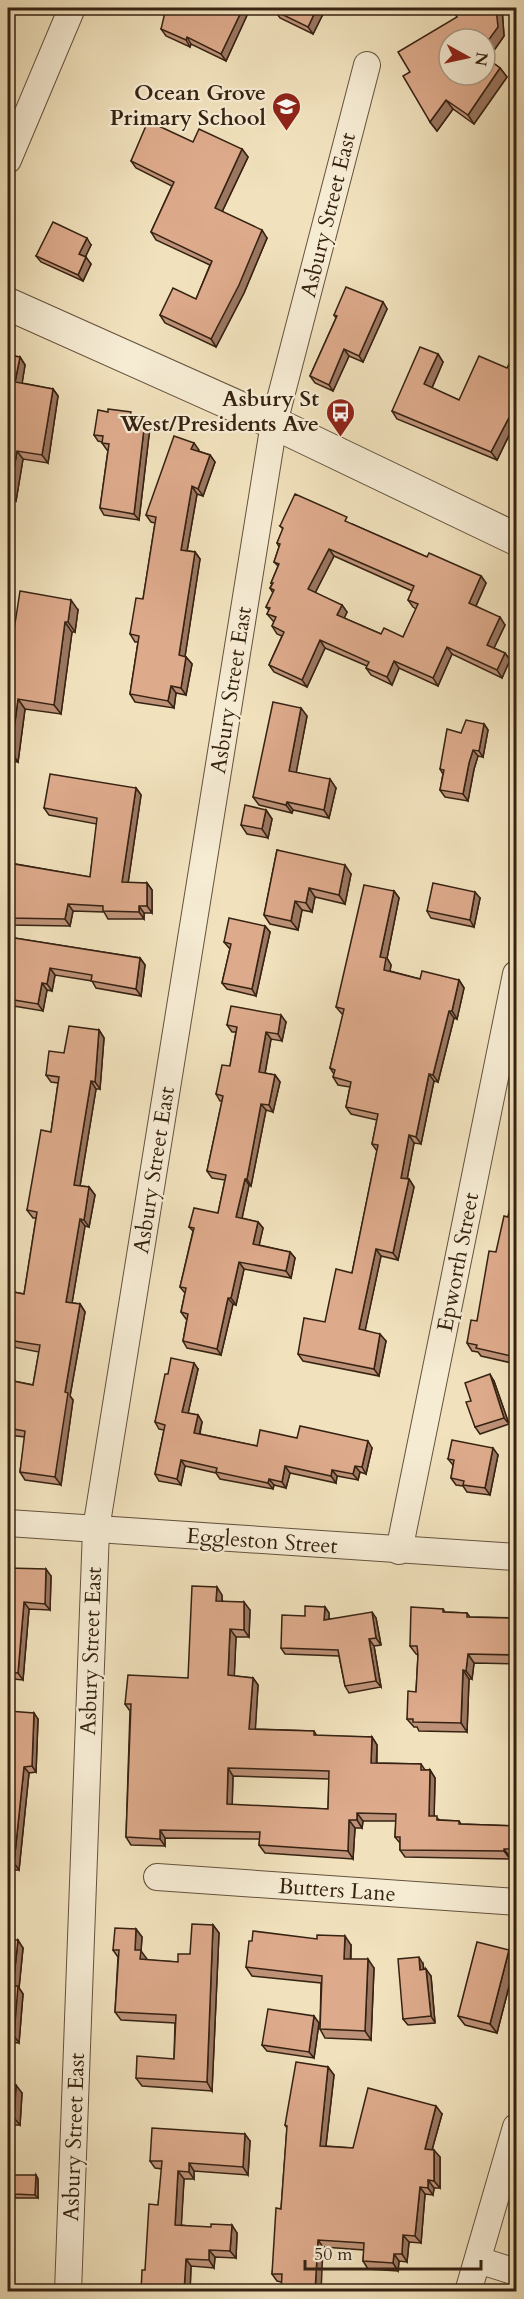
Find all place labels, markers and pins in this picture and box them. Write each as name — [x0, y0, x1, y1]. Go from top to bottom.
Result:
place label: Ocean Grove Primary School — [110, 78, 267, 133]
school or university icon: Ocean Grove Primary School — [271, 90, 303, 132]
place label: Asbury St West/Presidents Ave — [119, 384, 319, 439]
bus stop icon: Asbury St West/Presidents Ave — [324, 396, 356, 438]

